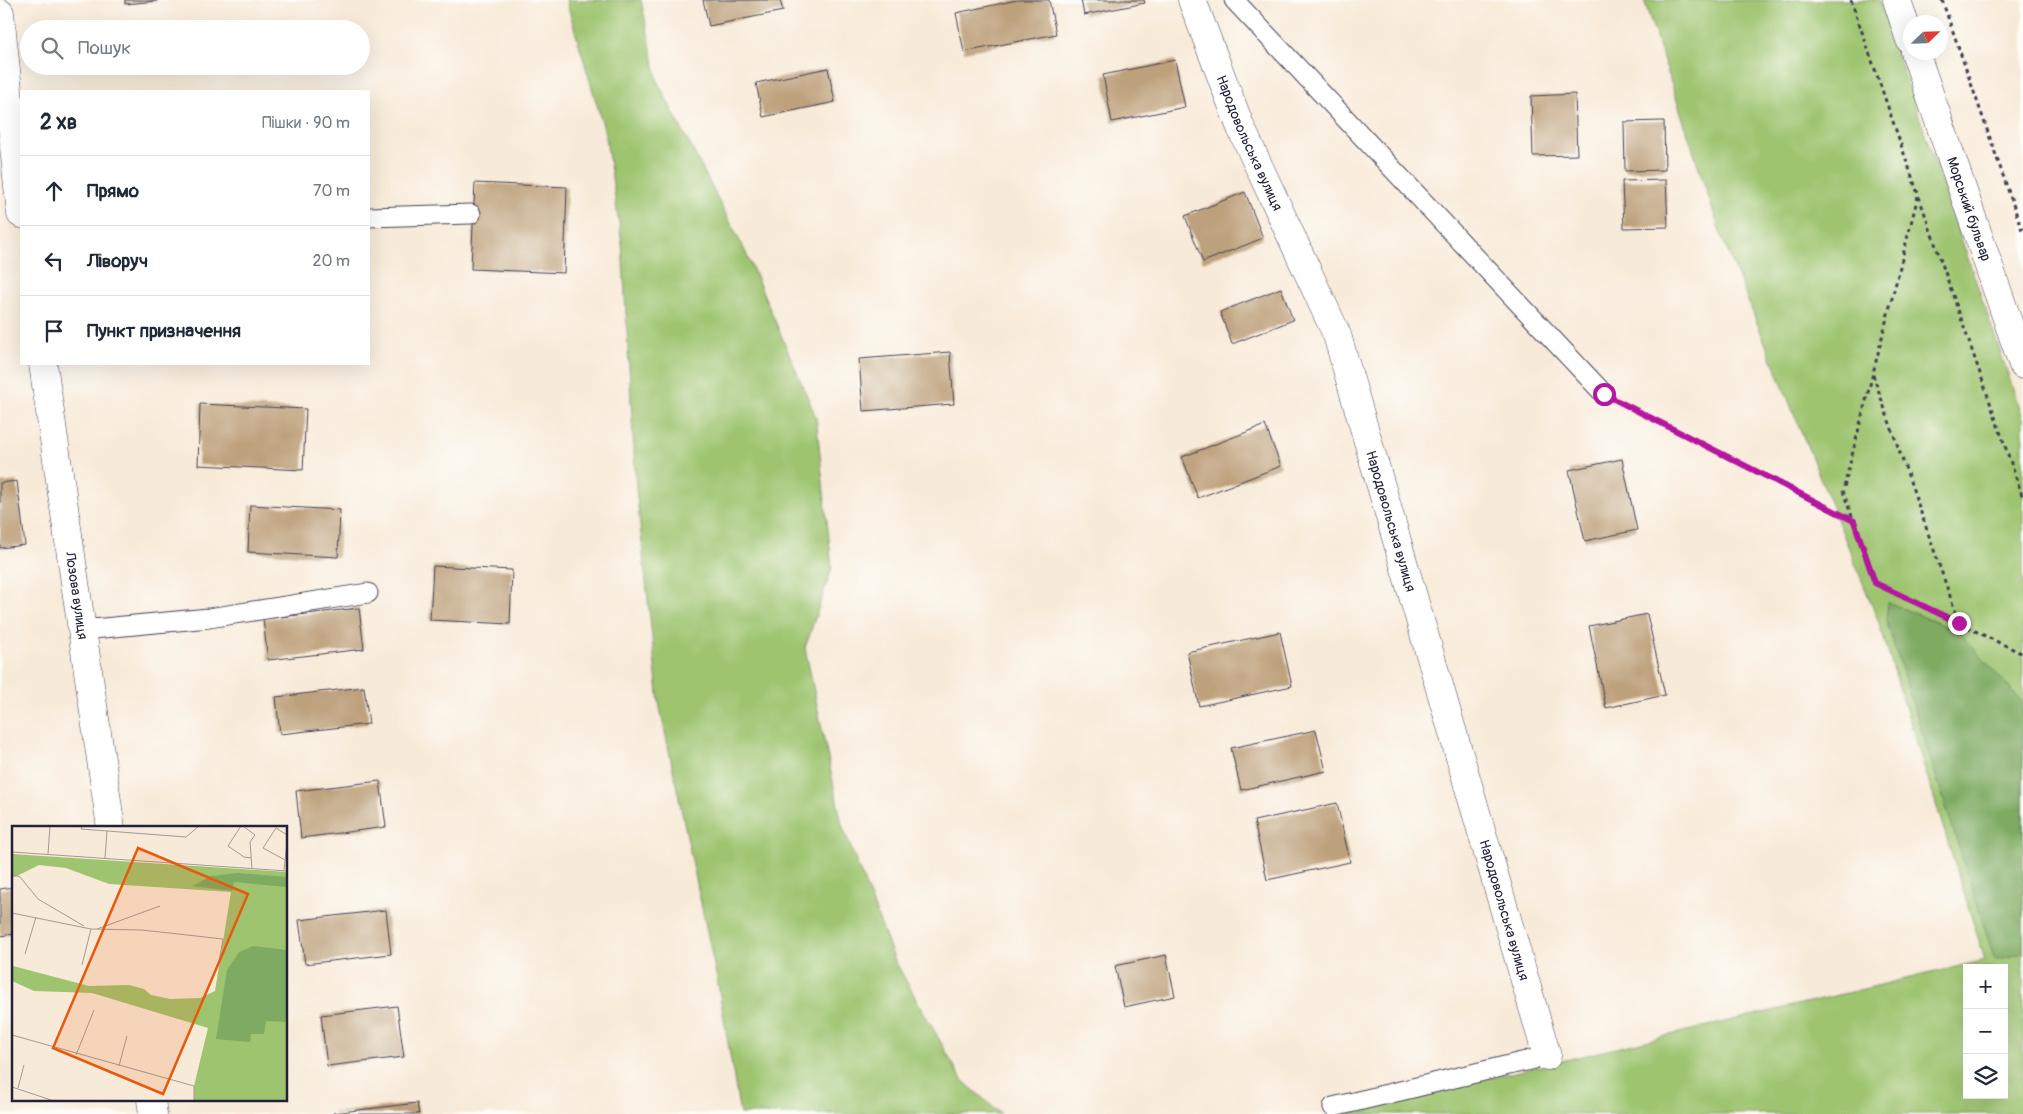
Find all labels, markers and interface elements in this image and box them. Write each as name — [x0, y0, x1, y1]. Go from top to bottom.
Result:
north arrow — [1903, 15, 1948, 60]
search box — [20, 20, 370, 75]
icon: search — [38, 34, 66, 62]
text: Пошук — [78, 36, 131, 60]
street label: Народовольська вулиця — [1213, 73, 1287, 213]
text: 2 хв — [40, 109, 77, 136]
text: Пішки · 90 m — [262, 113, 350, 133]
street label: Морський бульвар — [1943, 155, 1995, 264]
icon: ahead — [40, 177, 68, 205]
text: Прямо — [87, 179, 139, 203]
text: 70 m — [313, 181, 350, 201]
icon: left — [40, 247, 68, 275]
text: Ліворуч — [87, 249, 148, 273]
text: 20 m — [312, 251, 350, 271]
icon: arrive — [40, 317, 68, 345]
text: Пункт призначення — [87, 319, 241, 343]
route start — [1593, 383, 1616, 406]
street label: Народовольська вулиця — [1363, 449, 1420, 593]
street label: Лозова вулиця — [62, 550, 92, 641]
route end — [1948, 612, 1971, 635]
inset map — [12, 826, 288, 1102]
street label: Народовольська вулиця — [1476, 837, 1533, 982]
map controls — [1963, 964, 2008, 1099]
button: + — [1963, 964, 2008, 1009]
button: − — [1963, 1009, 2008, 1054]
button: layers — [1963, 1054, 2008, 1099]

